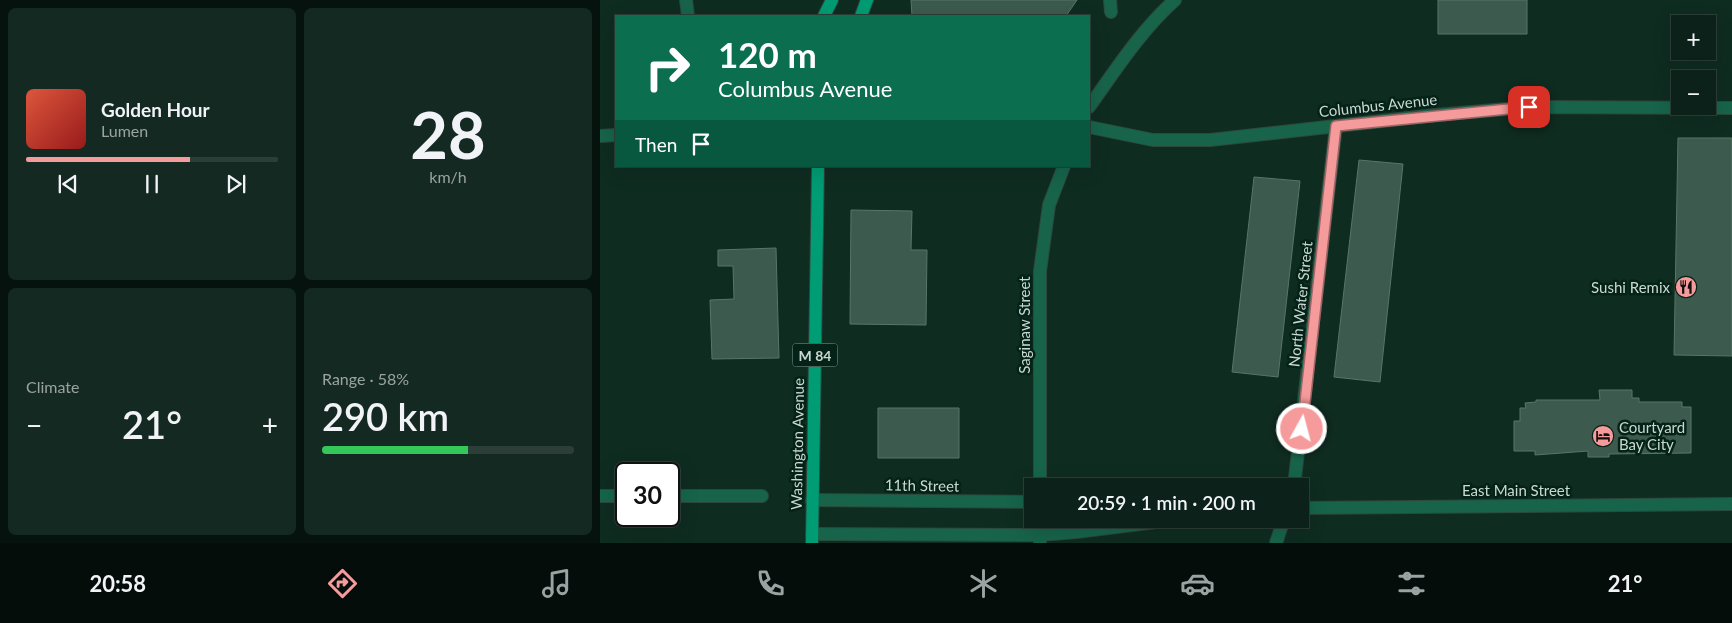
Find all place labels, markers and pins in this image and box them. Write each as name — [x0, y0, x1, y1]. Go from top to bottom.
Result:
pin — [1508, 86, 1550, 128]
restaurant icon: Sushi Remix — [1674, 275, 1698, 299]
place label: Sushi Remix — [1591, 278, 1671, 296]
place label: Courtyard Bay City — [1619, 418, 1685, 453]
hotel icon: Courtyard Bay City — [1591, 424, 1615, 448]

